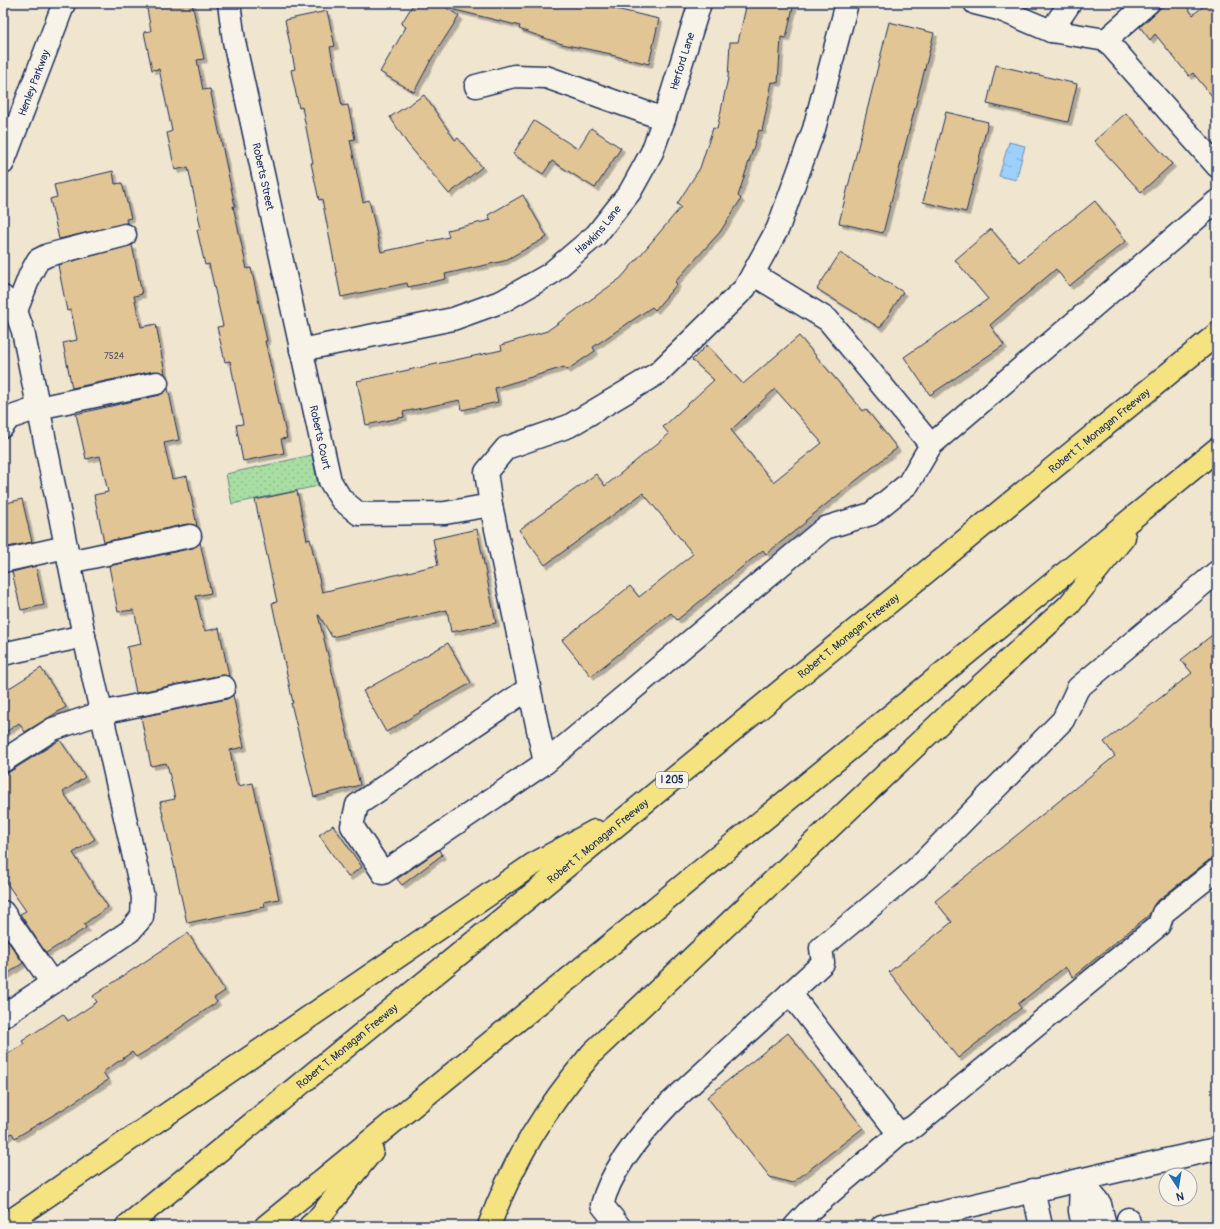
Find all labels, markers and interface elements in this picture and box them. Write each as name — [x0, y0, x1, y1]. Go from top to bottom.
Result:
street label: Herford Lane — [667, 30, 697, 92]
street label: Henley Parkway — [15, 47, 52, 118]
street label: Roberts Street — [250, 142, 277, 212]
street label: Hawkins Lane — [572, 202, 624, 257]
house number: 7524 — [104, 351, 125, 362]
street label: Robert T. Monagan Freeway — [1046, 385, 1152, 476]
street label: Roberts Court — [307, 404, 334, 471]
street label: Robert T. Monagan Freeway — [795, 590, 902, 681]
road number: I 205 — [656, 772, 688, 788]
street label: Robert T. Monagan Freeway — [544, 796, 651, 886]
street label: Robert T. Monagan Freeway — [294, 1001, 400, 1091]
north arrow — [1158, 1167, 1198, 1207]
text: N — [1174, 1189, 1185, 1204]

